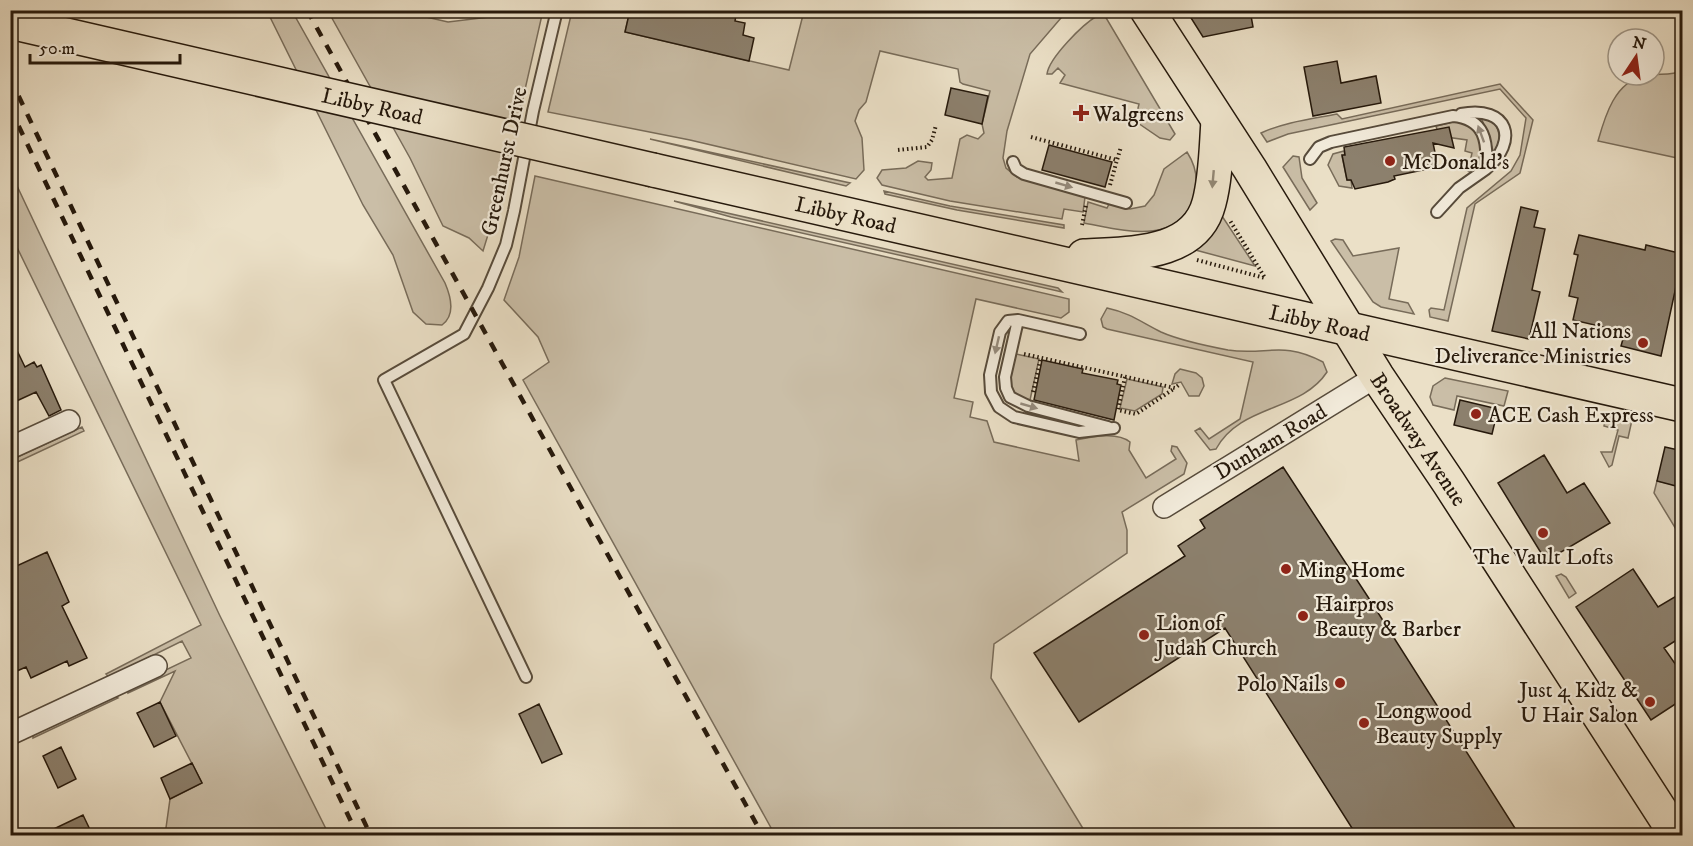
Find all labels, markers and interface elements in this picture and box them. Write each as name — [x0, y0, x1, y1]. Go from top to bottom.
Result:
scale bar — [30, 27, 180, 65]
north arrow — [1606, 27, 1666, 87]
text: N — [1630, 32, 1648, 55]
text: 50 m — [39, 38, 75, 60]
street label: Libby Road — [319, 82, 425, 132]
street label: Greenhurst Drive — [476, 84, 533, 238]
place label: Walgreens — [1092, 101, 1184, 128]
marker: Walgreens — [1074, 106, 1088, 120]
one-way arrow — [1476, 125, 1486, 143]
place label: McDonald's — [1402, 149, 1509, 176]
marker: McDonald's — [1383, 154, 1397, 168]
one-way arrow — [1208, 170, 1218, 189]
one-way arrow — [1055, 181, 1073, 190]
street label: Libby Road — [793, 191, 899, 240]
street label: Libby Road — [1266, 299, 1373, 348]
place label: All Nations Deliverance Ministries — [1435, 318, 1631, 370]
one-way arrow — [992, 335, 1002, 354]
marker: All Nations Deliverance Ministries — [1636, 336, 1650, 350]
street label: Broadway Avenue — [1364, 368, 1472, 511]
street label: Dunham Road — [1210, 398, 1332, 486]
one-way arrow — [1020, 401, 1038, 411]
place label: ACE Cash Express — [1488, 402, 1654, 429]
marker: ACE Cash Express — [1469, 407, 1483, 421]
marker: The Vault Lofts — [1536, 526, 1550, 540]
place label: The Vault Lofts — [1473, 544, 1613, 571]
place label: Ming Home — [1298, 557, 1405, 584]
marker: Ming Home — [1279, 562, 1293, 576]
place label: Hairpros Beauty & Barber — [1315, 591, 1462, 643]
marker: Hairpros Beauty & Barber — [1296, 609, 1310, 623]
place label: Lion of Judah Church — [1154, 610, 1278, 662]
marker: Lion of Judah Church — [1137, 628, 1151, 642]
place label: Polo Nails — [1237, 671, 1328, 698]
marker: Polo Nails — [1333, 676, 1347, 690]
place label: Just 4 Kidz & U Hair Salon — [1517, 677, 1639, 729]
marker: Just 4 Kidz & U Hair Salon — [1643, 695, 1657, 709]
place label: Longwood Beauty Supply — [1376, 698, 1503, 750]
marker: Longwood Beauty Supply — [1357, 716, 1371, 730]

